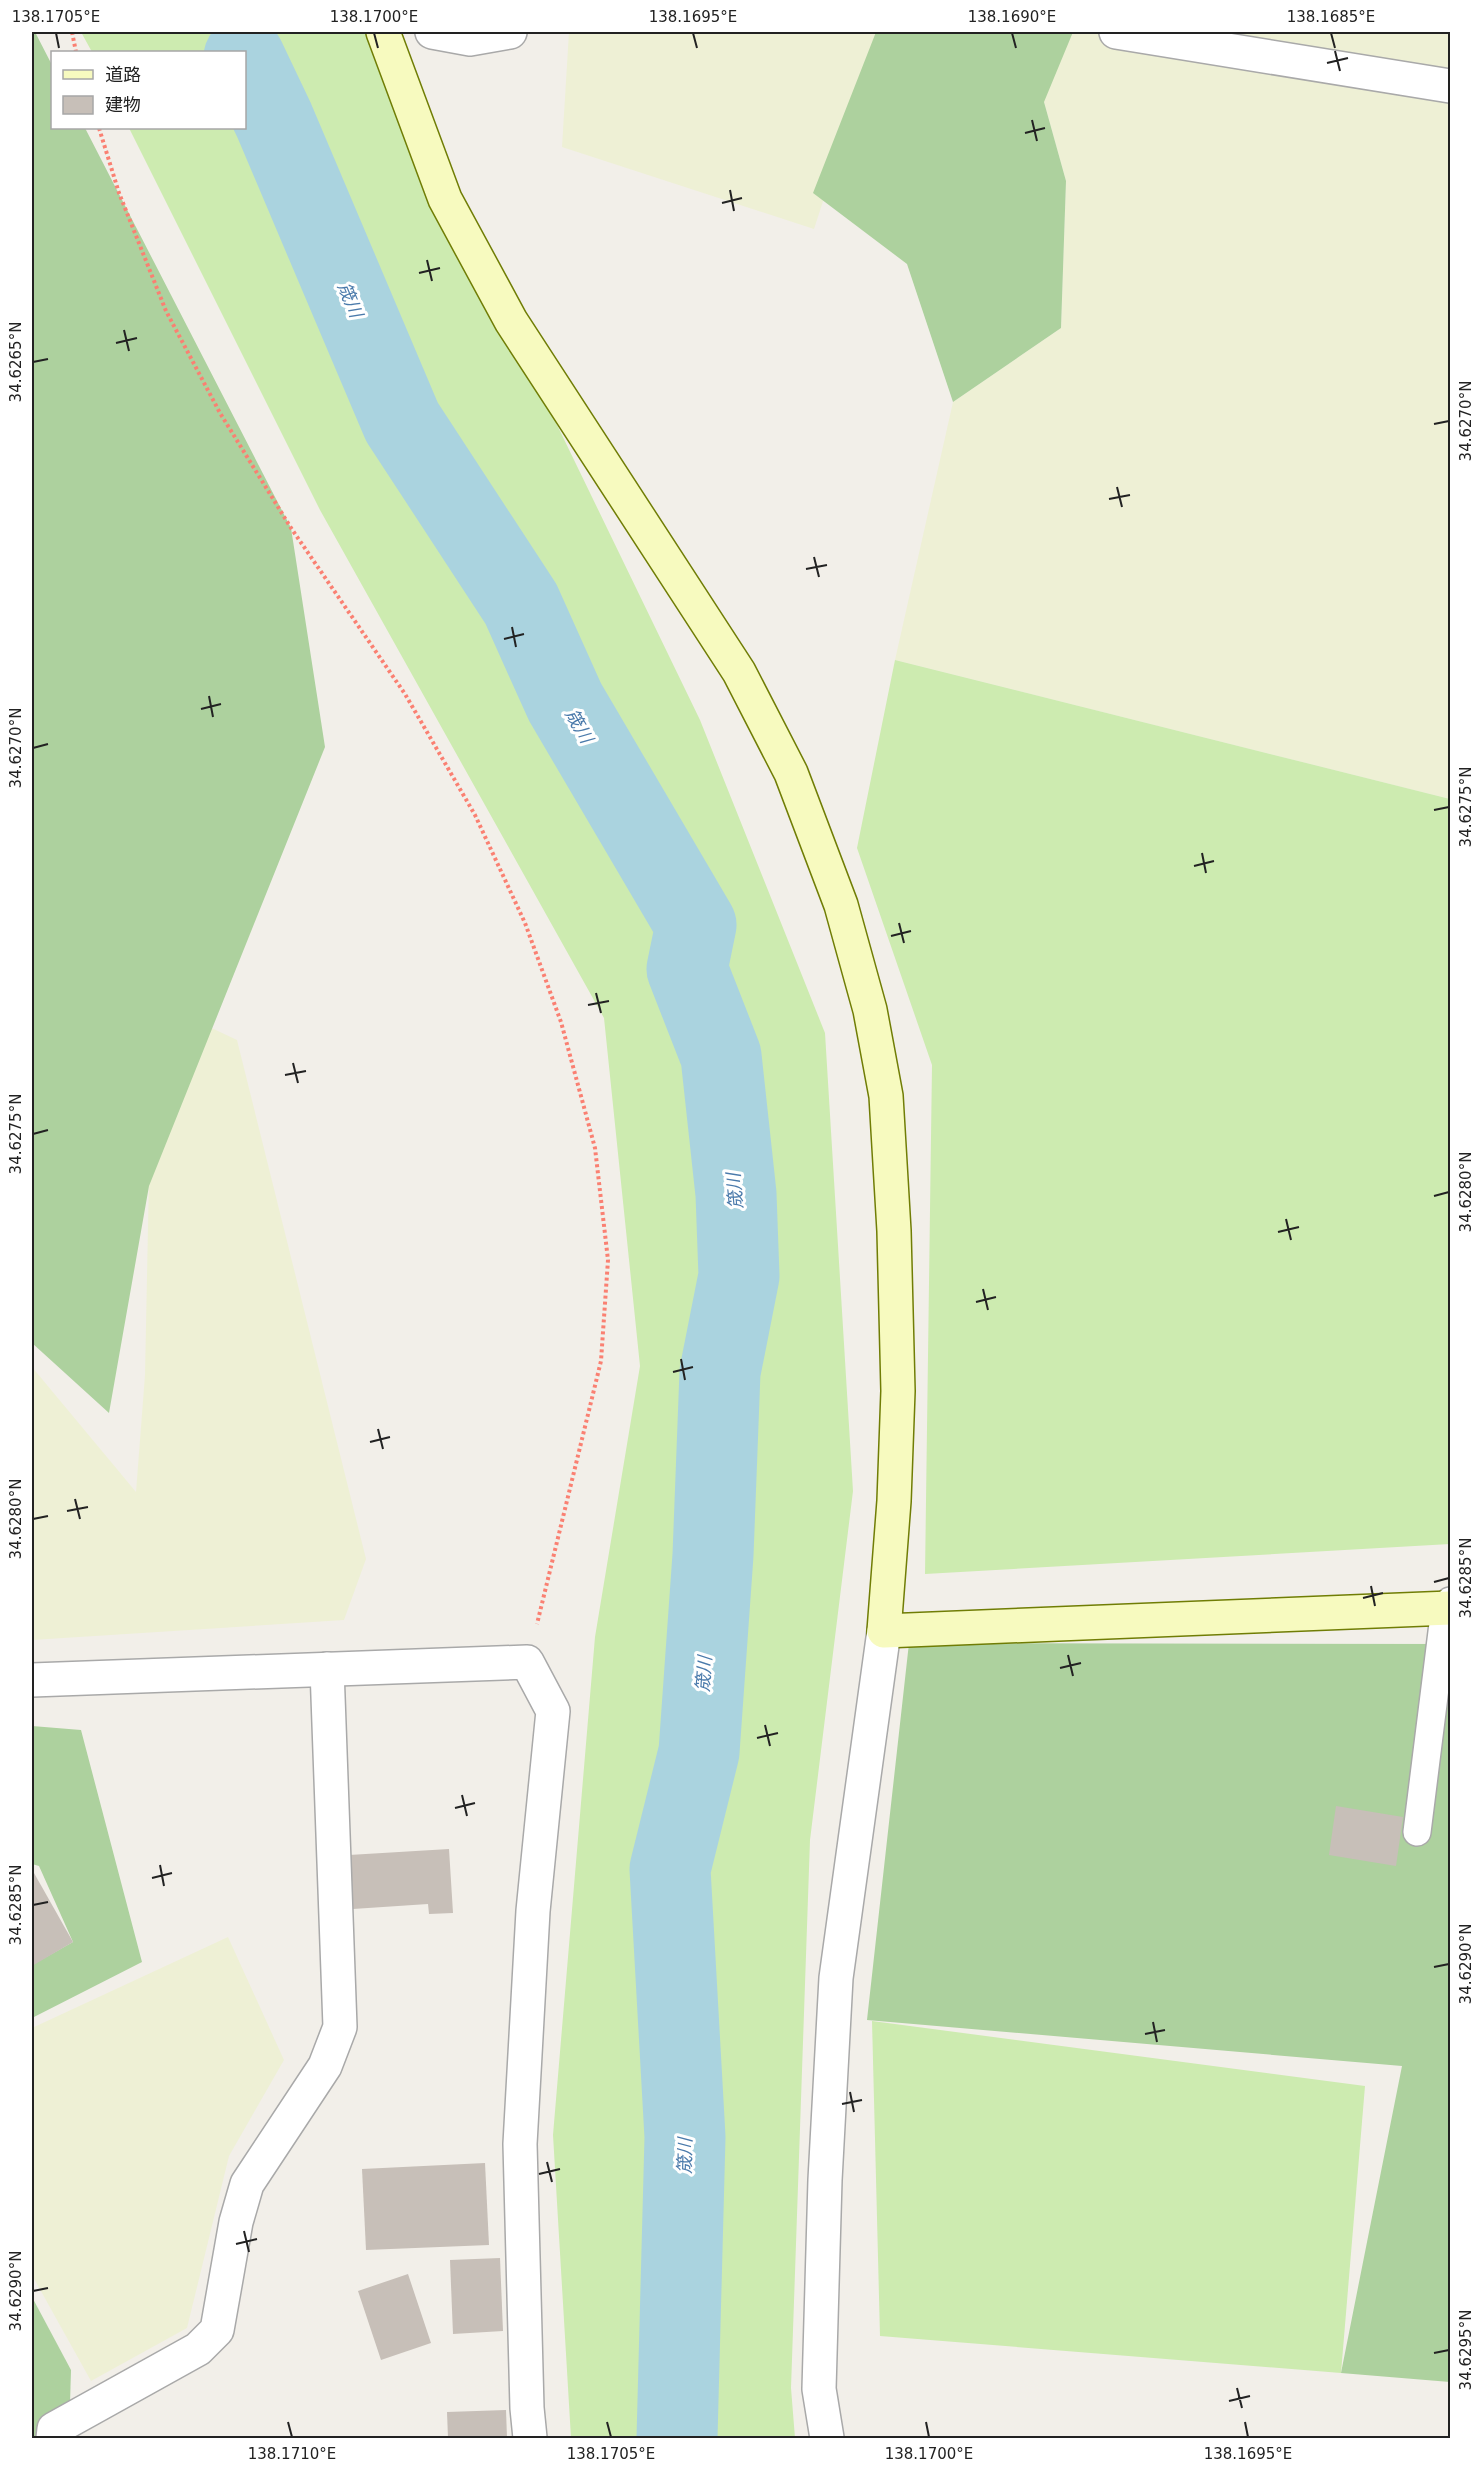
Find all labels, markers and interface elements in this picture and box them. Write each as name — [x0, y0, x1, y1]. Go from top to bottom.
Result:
text: 138.1705°E — [12, 8, 100, 26]
text: 138.1700°E — [330, 8, 418, 26]
text: 138.1695°E — [649, 8, 737, 26]
text: 138.1690°E — [968, 8, 1056, 26]
text: 138.1685°E — [1287, 8, 1375, 26]
legend — [51, 51, 246, 129]
text: 道路 — [105, 64, 141, 85]
text: 建物 — [105, 94, 141, 115]
water label: 筬川 — [334, 279, 368, 322]
text: 34.6265°N — [7, 322, 25, 402]
text: 34.6270°N — [1457, 381, 1475, 461]
water label: 筬川 — [561, 705, 599, 748]
text: 34.6270°N — [7, 708, 25, 788]
text: 34.6275°N — [1457, 767, 1475, 847]
text: 34.6275°N — [7, 1094, 25, 1174]
text: 34.6280°N — [1457, 1152, 1475, 1232]
water label: 筬川 — [722, 1170, 747, 1210]
text: 34.6280°N — [7, 1479, 25, 1559]
text: 34.6285°N — [1457, 1538, 1475, 1618]
water label: 筬川 — [692, 1653, 715, 1693]
text: 34.6285°N — [7, 1865, 25, 1945]
text: 34.6290°N — [1457, 1924, 1475, 2004]
water label: 筬川 — [674, 2136, 695, 2174]
text: 34.6290°N — [7, 2251, 25, 2331]
text: 34.6295°N — [1457, 2310, 1475, 2390]
text: 138.1710°E — [248, 2445, 336, 2463]
text: 138.1705°E — [567, 2445, 655, 2463]
text: 138.1700°E — [885, 2445, 973, 2463]
text: 138.1695°E — [1204, 2445, 1292, 2463]

